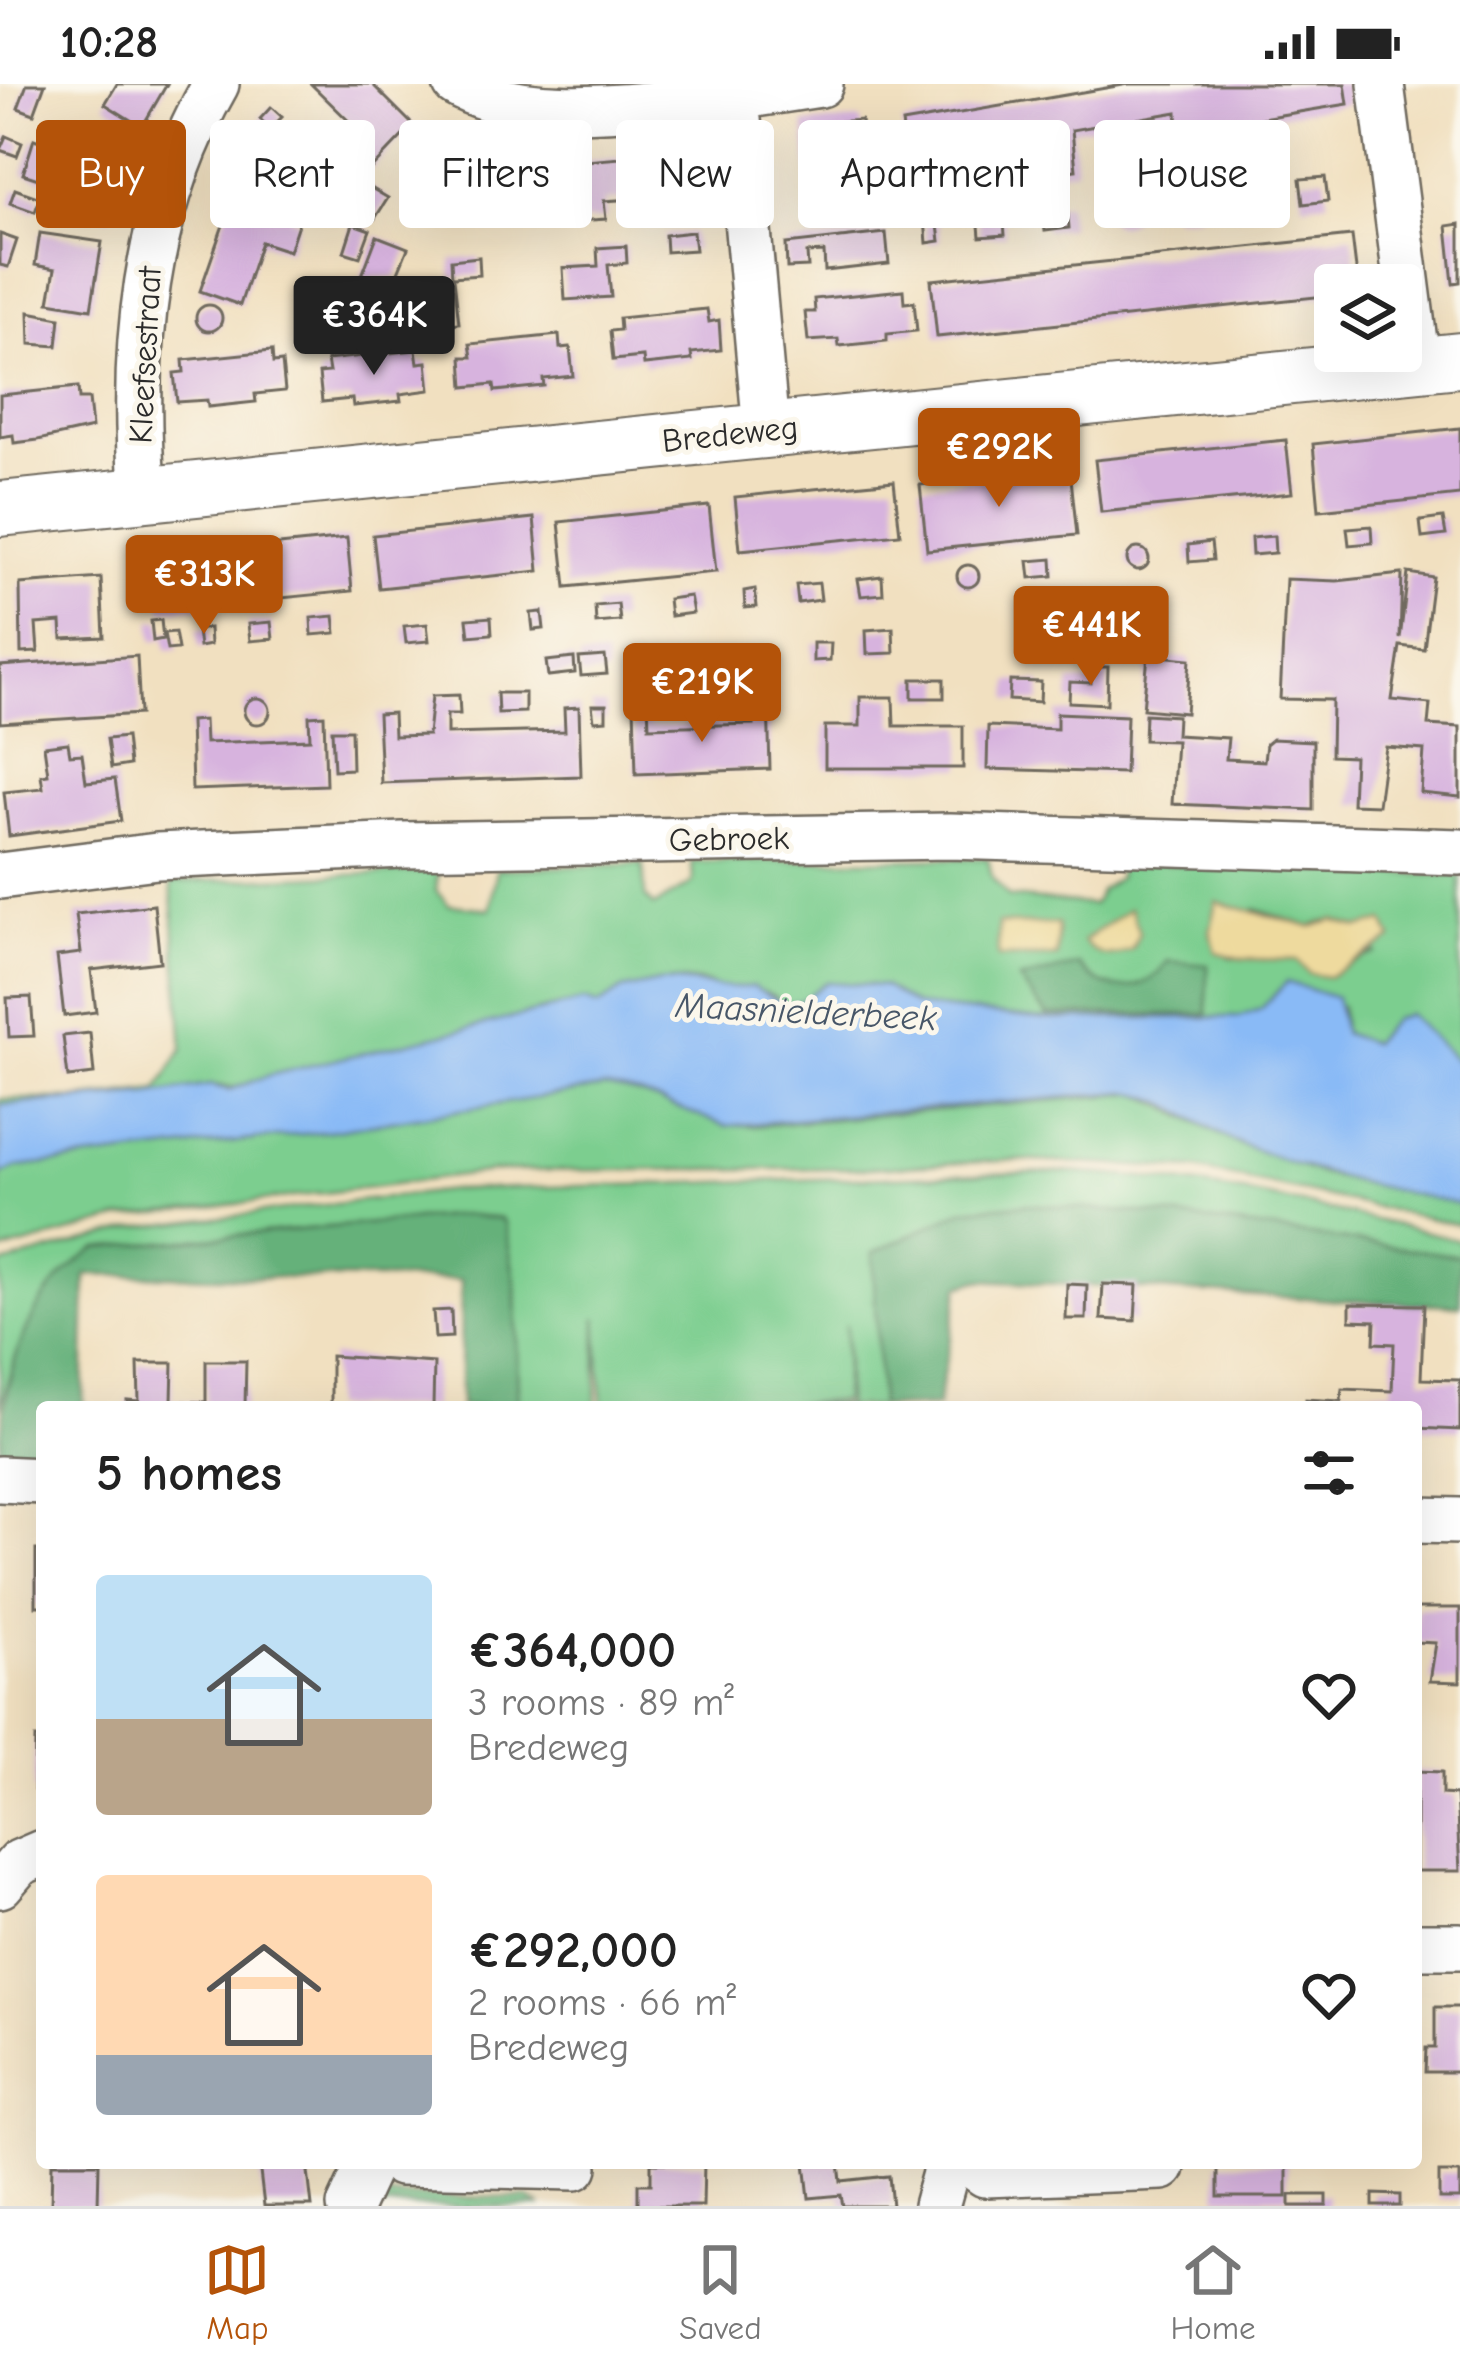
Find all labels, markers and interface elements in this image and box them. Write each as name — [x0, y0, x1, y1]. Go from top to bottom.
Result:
text: 10:28 — [60, 16, 158, 68]
chip: Buy — [36, 120, 186, 228]
chip: Rent — [210, 120, 375, 228]
chip: Filters — [399, 120, 592, 228]
chip: New — [616, 120, 774, 228]
chip: Apartment — [798, 120, 1070, 228]
chip: House — [1094, 120, 1290, 228]
street label: Kleefsestraat — [121, 264, 169, 445]
map controls — [1314, 264, 1422, 372]
button: layers — [1314, 264, 1422, 372]
pin: €364K — [290, 276, 458, 378]
text: €364K — [321, 292, 427, 337]
street label: Bredeweg — [660, 408, 800, 460]
pin: €292K — [915, 408, 1083, 510]
text: €292K — [945, 424, 1053, 469]
pin: €313K — [120, 535, 288, 637]
text: €313K — [153, 551, 255, 596]
pin: €441K — [1007, 586, 1175, 688]
text: €441K — [1041, 602, 1141, 647]
pin: €219K — [618, 643, 786, 745]
text: €219K — [650, 659, 754, 704]
street label: Gebroek — [669, 819, 790, 859]
water label: Maasnielderbeek — [674, 985, 938, 1039]
icon: filters — [1296, 1440, 1362, 1506]
text: 5 homes — [96, 1444, 282, 1503]
text: €364,000 — [468, 1621, 676, 1680]
icon: home — [192, 1623, 336, 1767]
icon: heart — [1296, 1662, 1362, 1728]
text: 3 rooms · 89 m² — [468, 1680, 734, 1725]
text: Bredeweg — [468, 1725, 630, 1770]
text: €292,000 — [468, 1921, 678, 1980]
icon: home — [192, 1923, 336, 2067]
icon: heart — [1296, 1962, 1362, 2028]
text: 2 rooms · 66 m² — [468, 1980, 736, 2025]
text: Bredeweg — [468, 2025, 630, 2070]
tab: Map — [204, 2237, 270, 2347]
tab: Saved — [679, 2237, 762, 2347]
tab: Home — [1170, 2237, 1256, 2347]

